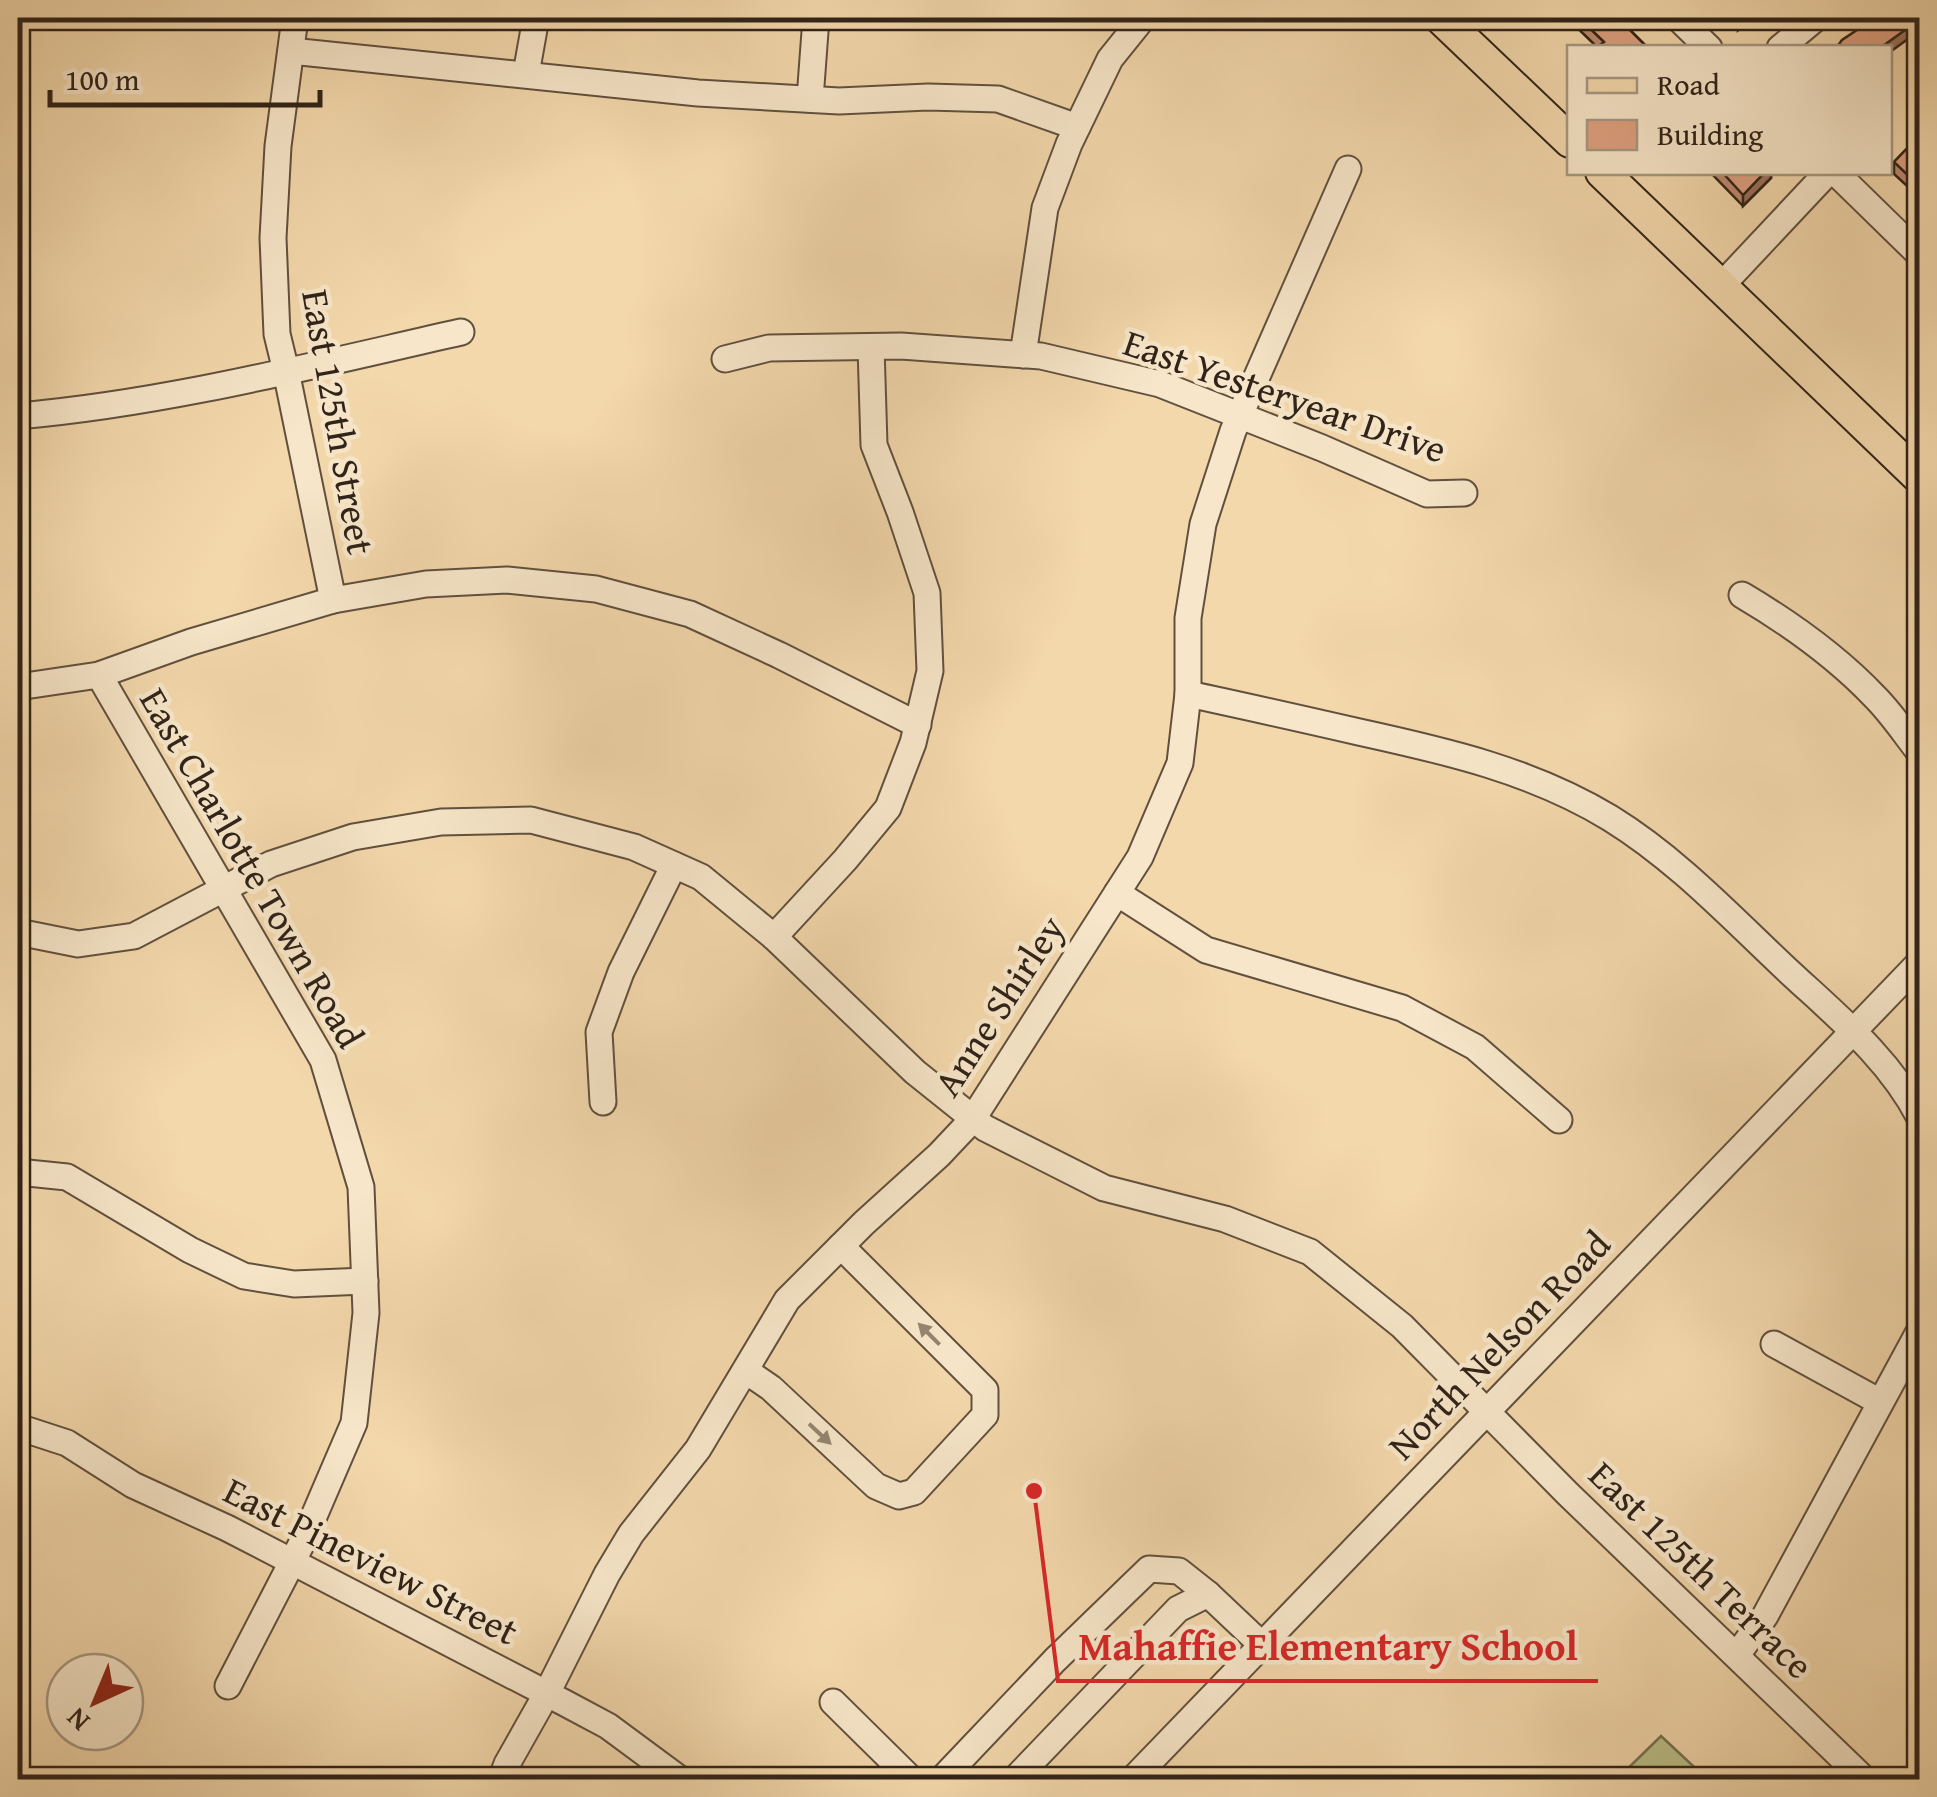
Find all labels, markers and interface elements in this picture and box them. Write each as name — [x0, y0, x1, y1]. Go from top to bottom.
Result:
scale bar — [50, 45, 320, 107]
legend — [1567, 45, 1892, 175]
text: 100 m — [65, 57, 140, 101]
text: Road — [1657, 62, 1720, 106]
text: Building — [1657, 112, 1763, 156]
street label: East 125th Street — [288, 285, 390, 559]
street label: East Yesteryear Drive — [1117, 314, 1454, 477]
street label: East Charlotte Town Road — [127, 677, 379, 1059]
street label: Anne Shirley — [919, 904, 1078, 1107]
street label: North Nelson Road — [1374, 1216, 1623, 1472]
one-way arrow — [917, 1323, 941, 1347]
one-way arrow — [808, 1422, 832, 1445]
street label: East 125th Terrace — [1577, 1447, 1827, 1691]
street label: East Pineview Street — [215, 1462, 528, 1658]
callout: Mahaffie Elementary School — [1058, 1611, 1598, 1681]
text: Mahaffie Elementary School — [1078, 1616, 1578, 1675]
north arrow — [45, 1652, 145, 1752]
text: N — [56, 1699, 98, 1742]

